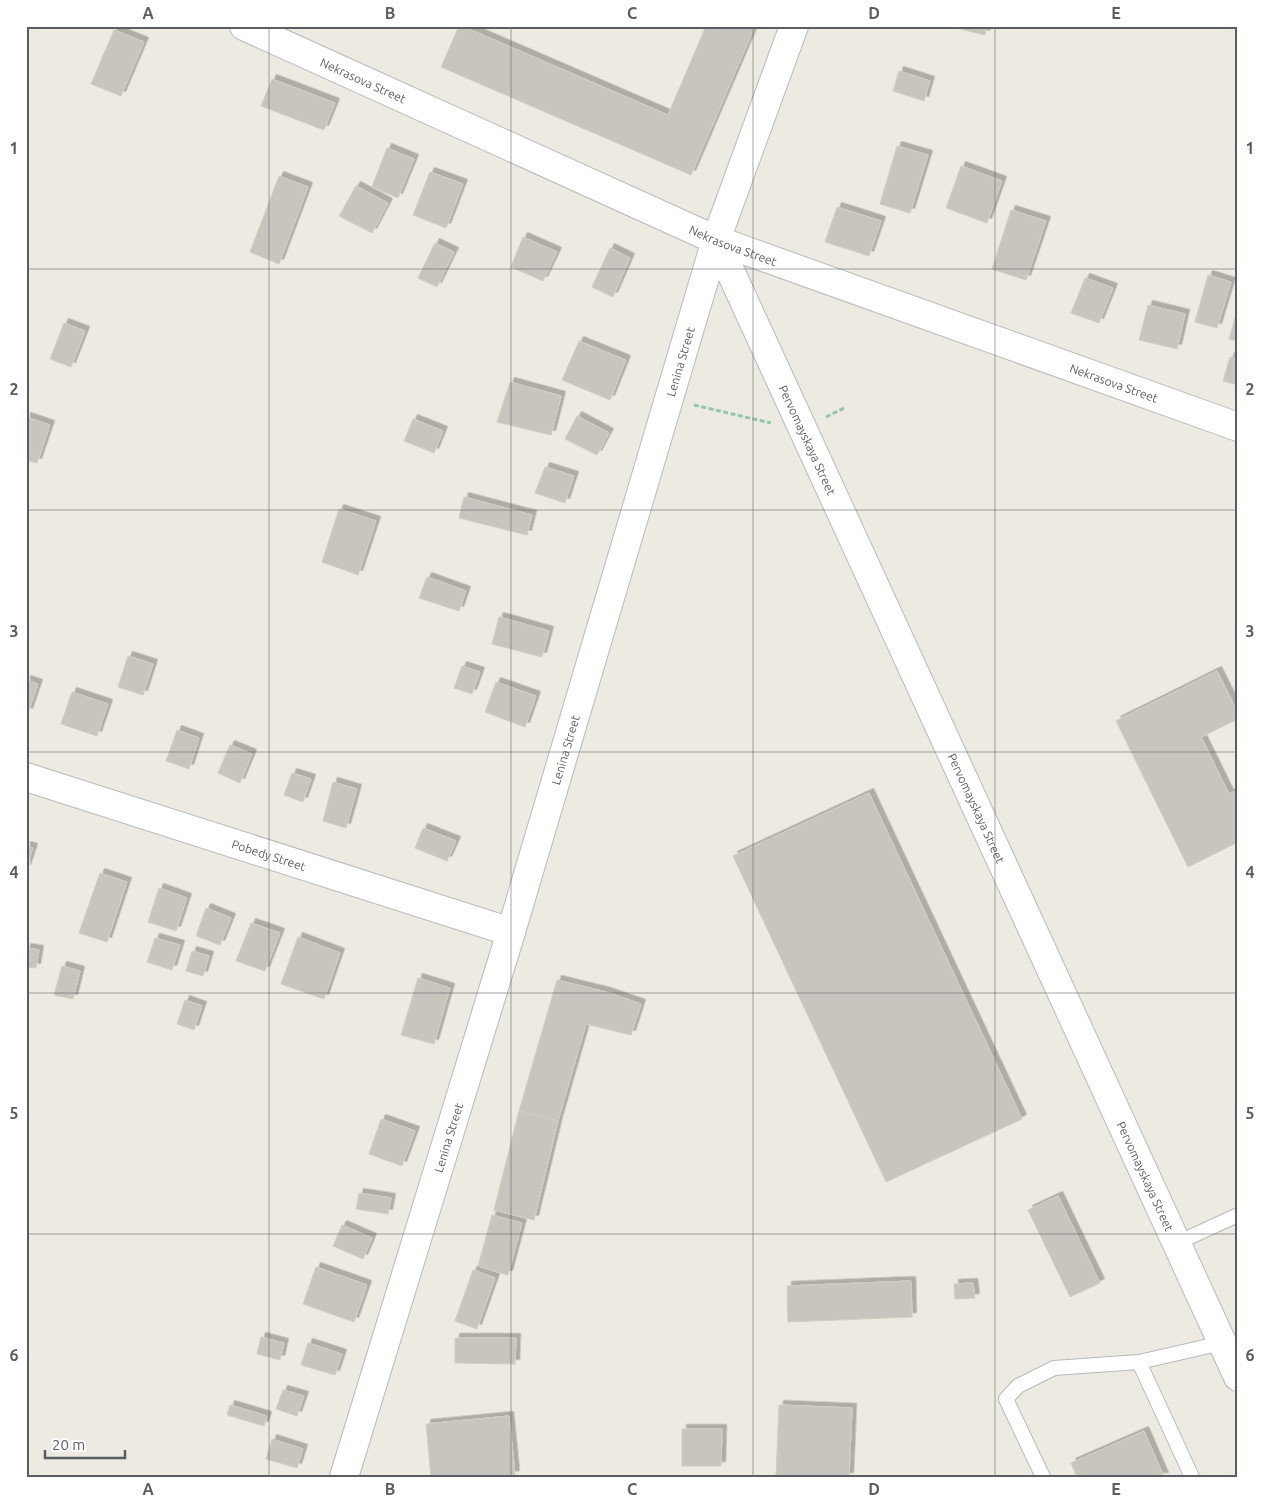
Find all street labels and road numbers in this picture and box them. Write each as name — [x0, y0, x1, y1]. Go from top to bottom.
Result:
street label: Nekrasova Street — [318, 55, 408, 105]
street label: Nekrasova Street — [687, 222, 779, 268]
street label: Lenina Street — [664, 325, 697, 398]
street label: Nekrasova Street — [1068, 361, 1160, 404]
street label: Pervomayskaya Street — [777, 383, 839, 497]
street label: Lenina Street — [549, 713, 581, 786]
street label: Pervomayskaya Street — [946, 751, 1008, 865]
street label: Pobedy Street — [230, 837, 308, 873]
street label: Lenina Street — [431, 1101, 465, 1174]
street label: Pervomayskaya Street — [1115, 1119, 1177, 1233]

